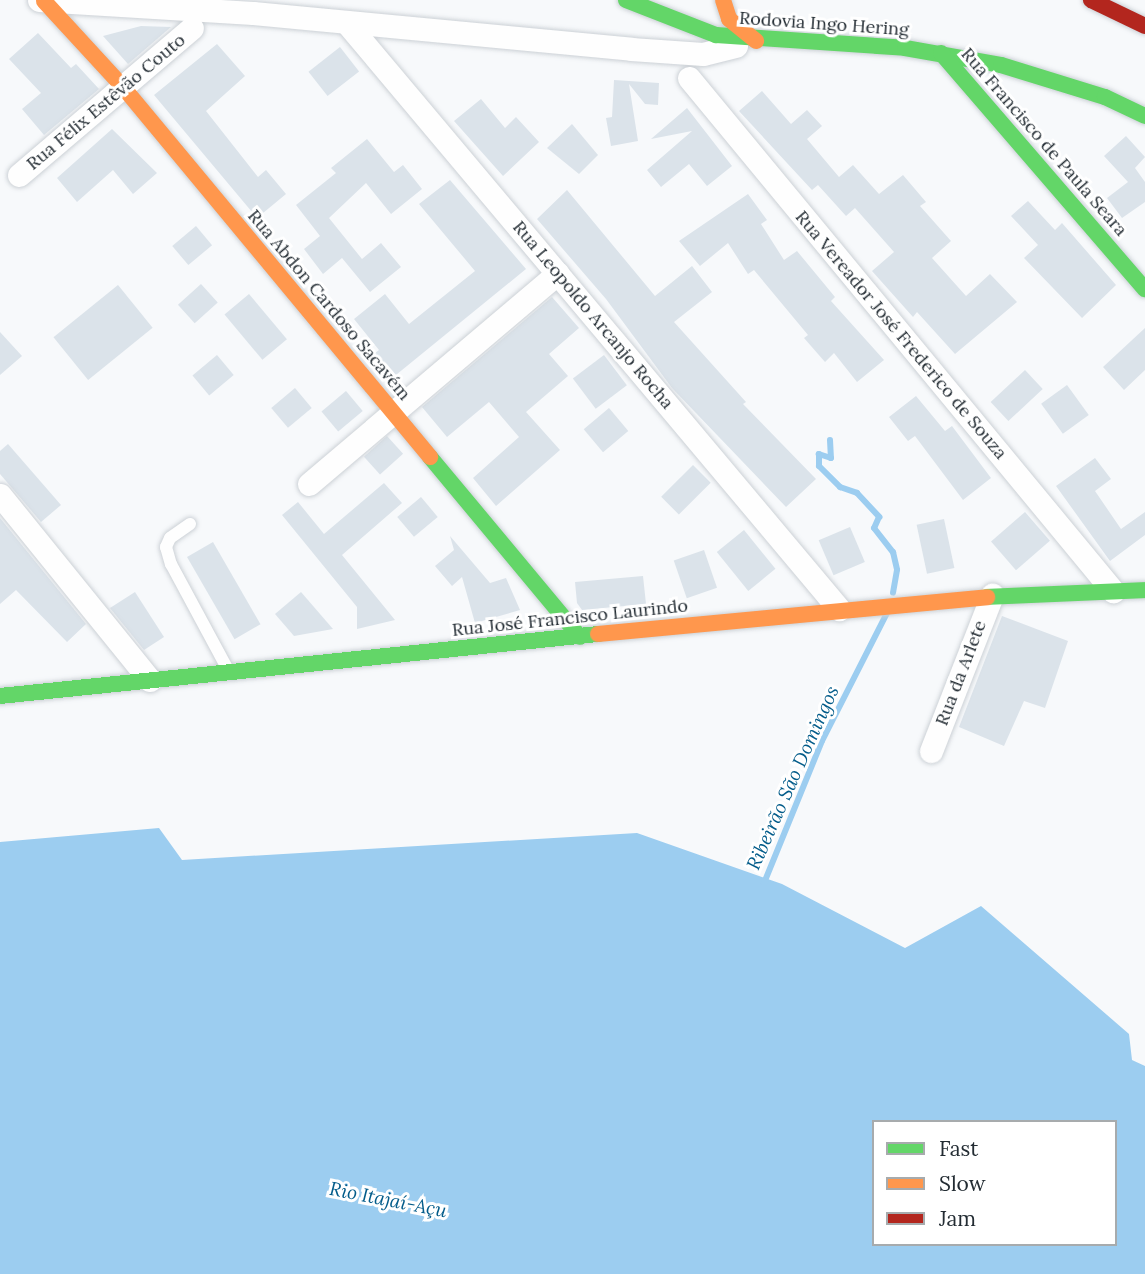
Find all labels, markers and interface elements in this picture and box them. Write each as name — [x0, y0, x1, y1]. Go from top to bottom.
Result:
street label: Rodovia Ingo Hering — [738, 7, 910, 41]
street label: Rua Félix Estêvão Couto — [22, 29, 190, 175]
street label: Rua Francisco de Paula Seara — [956, 43, 1132, 241]
street label: Rua Abdon Cardoso Sacavém — [243, 205, 415, 405]
street label: Rua Vereador José Frederico de Souza — [791, 206, 1011, 464]
street label: Rua Leopoldo Arcanjo Rocha — [508, 217, 678, 413]
street label: Rua José Francisco Laurindo — [451, 595, 689, 641]
street label: Rua da Arlete — [931, 617, 991, 729]
water label: Ribeirão São Domingos — [742, 682, 844, 874]
legend — [872, 1120, 1117, 1246]
text: Fast — [939, 1135, 978, 1162]
text: Slow — [939, 1170, 986, 1197]
water label: Rio Itajaí-Açu — [327, 1177, 449, 1223]
text: Jam — [939, 1205, 976, 1232]

